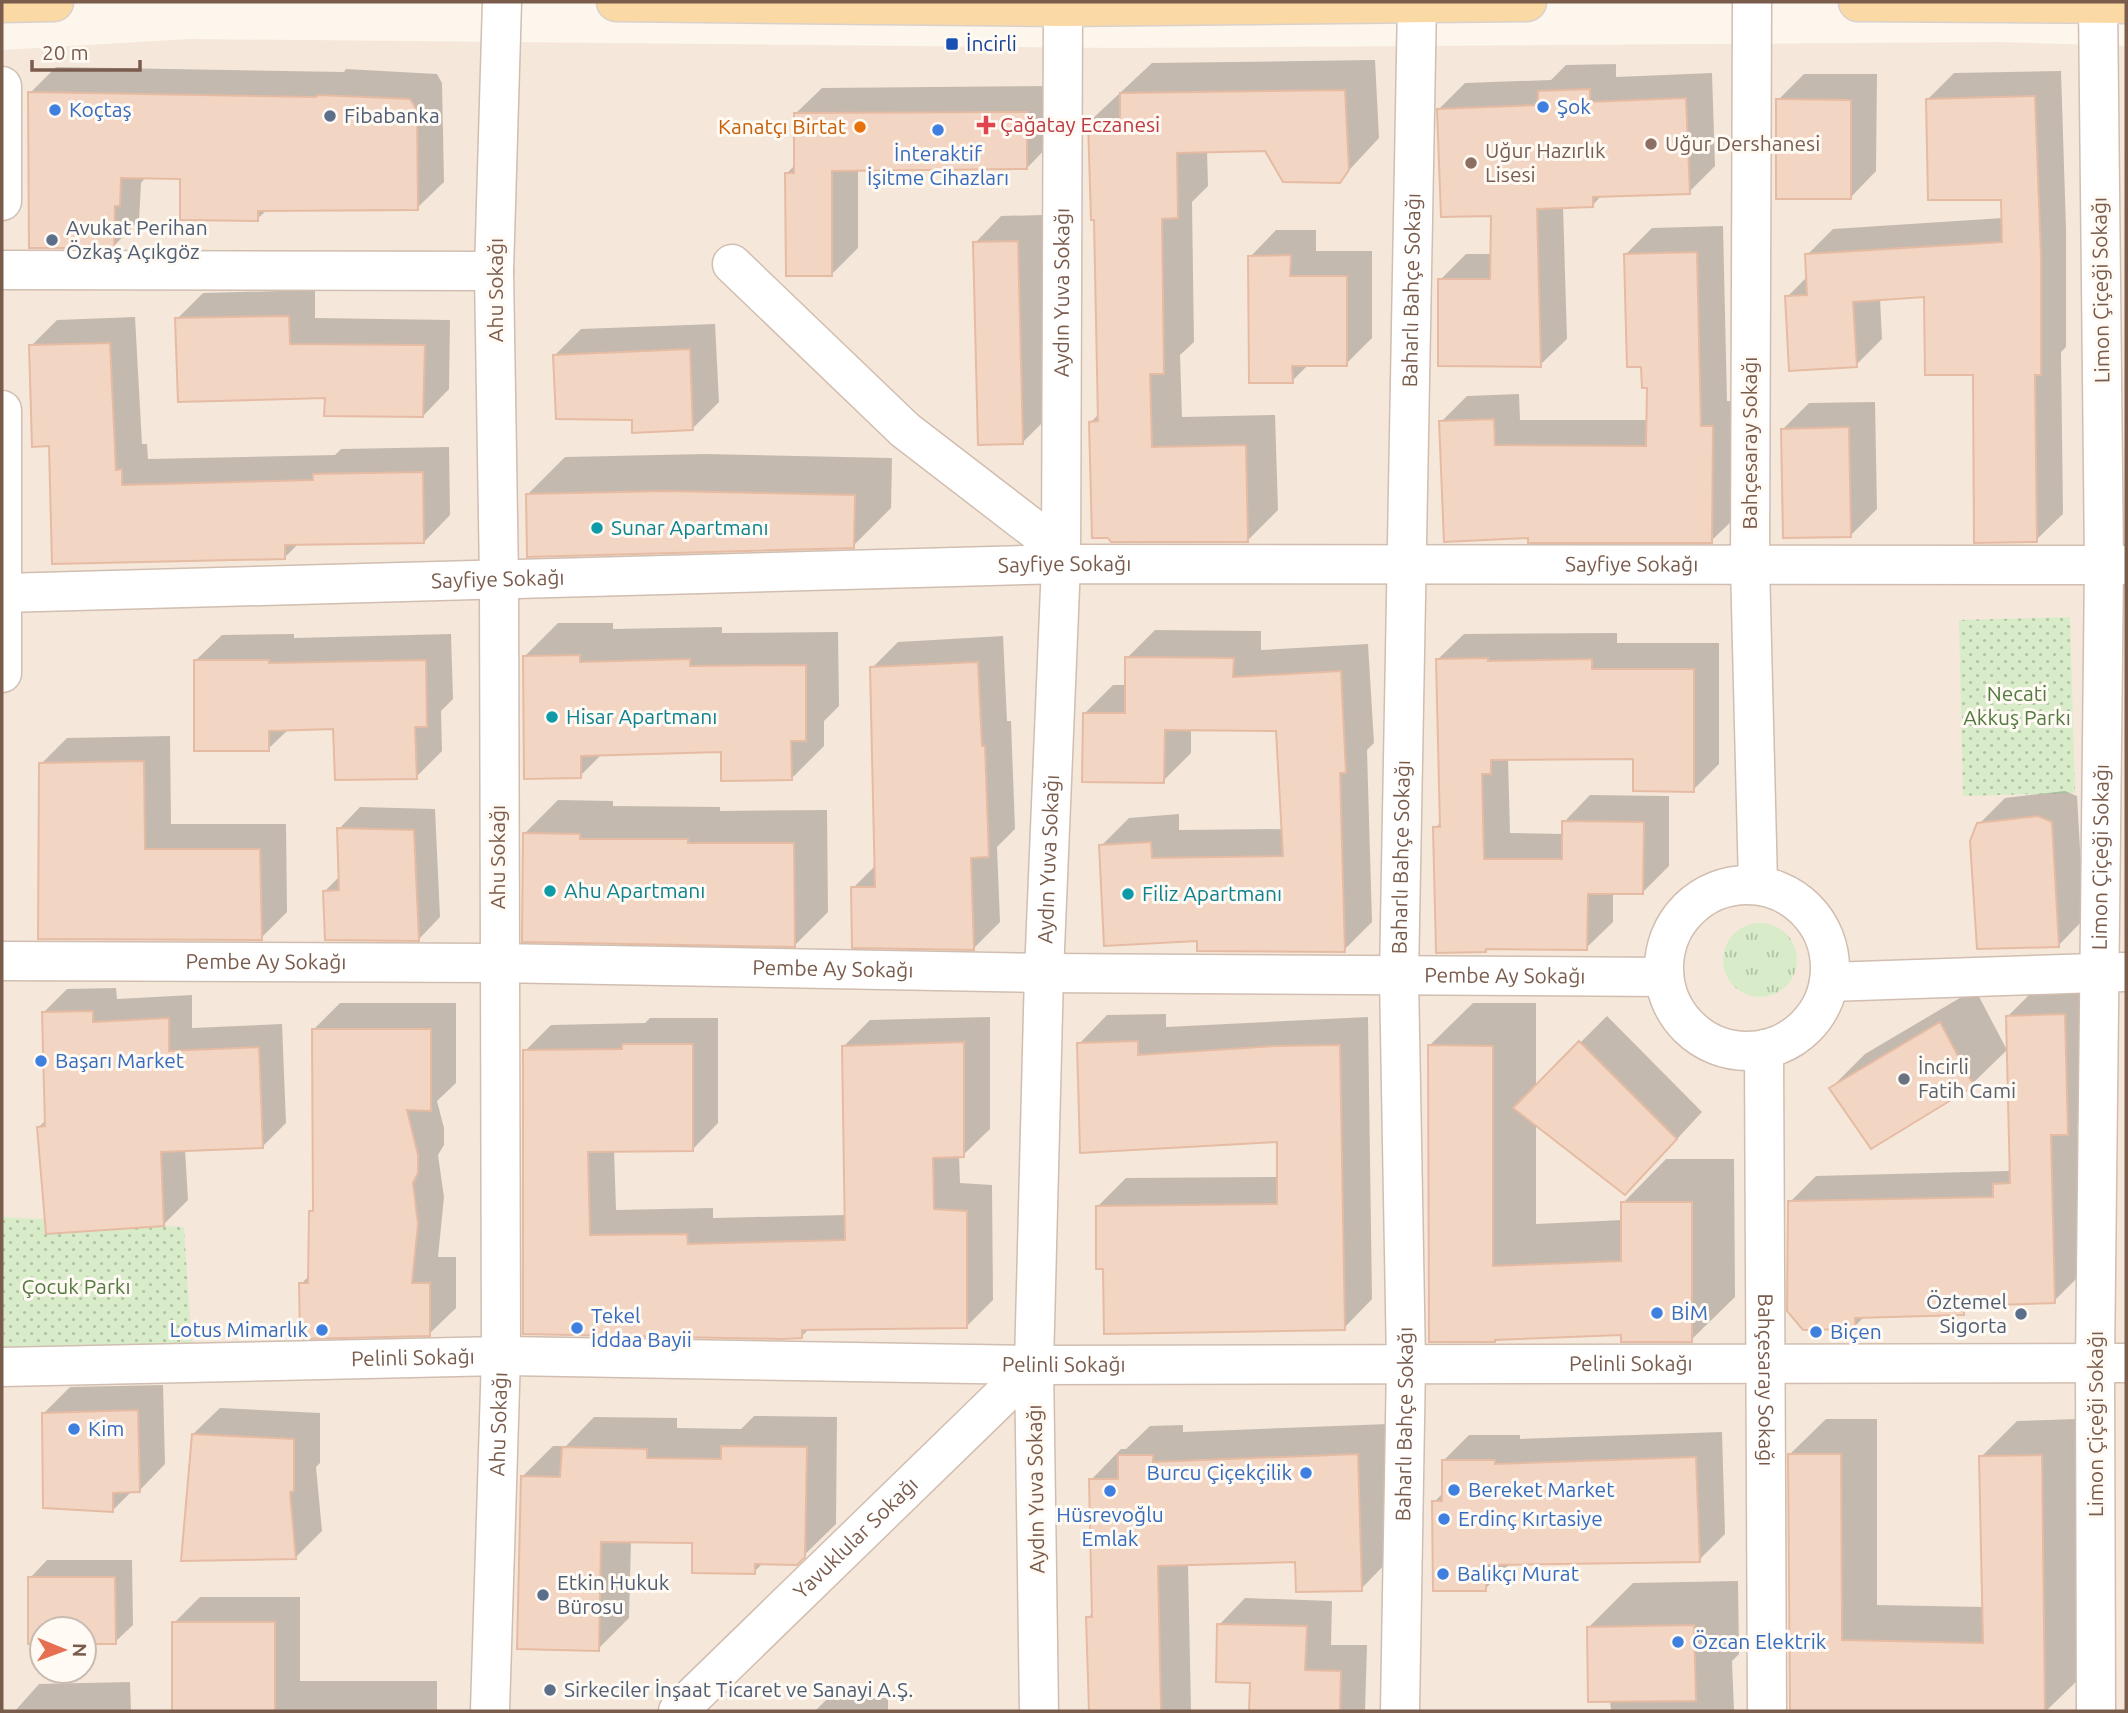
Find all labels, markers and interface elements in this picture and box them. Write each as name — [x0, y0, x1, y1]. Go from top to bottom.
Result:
scale bar — [32, 28, 140, 72]
place label: İncirli — [966, 31, 1017, 55]
marker: İncirli — [944, 36, 960, 52]
text: 20 m — [42, 40, 89, 64]
place label: Şok — [1557, 94, 1591, 118]
place label: Koçtaş — [69, 97, 132, 121]
marker: Şok — [1535, 99, 1551, 115]
marker: Koçtaş — [47, 102, 63, 118]
place label: Fibabanka — [344, 103, 440, 127]
marker: Fibabanka — [322, 108, 338, 124]
place label: Çağatay Eczanesi — [1000, 112, 1160, 136]
place label: Kanatçı Birtat — [718, 114, 846, 138]
marker: Çağatay Eczanesi — [978, 117, 994, 133]
marker: Kanatçı Birtat — [852, 119, 868, 135]
marker: İnteraktif İşitme Cihazları — [930, 122, 946, 138]
place label: Uğur Dershanesi — [1665, 131, 1820, 155]
marker: Uğur Dershanesi — [1643, 136, 1659, 152]
place label: Uğur Hazırlık Lisesi — [1485, 138, 1606, 186]
place label: İnteraktif İşitme Cihazları — [867, 141, 1009, 189]
marker: Uğur Hazırlık Lisesi — [1463, 155, 1479, 171]
street label: Baharlı Bahçe Sokağı — [1397, 193, 1424, 388]
street label: Limon Çiçeği Sokağı — [2086, 197, 2114, 383]
street label: Aydın Yuva Sokağı — [1049, 208, 1073, 377]
place label: Avukat Perihan Özkaş Açıkgöz — [66, 215, 208, 263]
marker: Avukat Perihan Özkaş Açıkgöz — [44, 232, 60, 248]
street label: Ahu Sokağı — [483, 238, 507, 342]
street label: Bahçesaray Sokağı — [1737, 357, 1761, 529]
place label: Sunar Apartmanı — [611, 515, 769, 539]
marker: Sunar Apartmanı — [589, 520, 605, 536]
street label: Sayfiye Sokağı — [998, 551, 1131, 577]
street label: Sayfiye Sokağı — [1565, 551, 1698, 576]
street label: Sayfiye Sokağı — [431, 565, 565, 592]
park label: Necati Akkuş Parkı — [1963, 681, 2071, 729]
place label: Hisar Apartmanı — [566, 704, 717, 728]
marker: Hisar Apartmanı — [544, 709, 560, 725]
street label: Baharlı Bahçe Sokağı — [1386, 760, 1414, 955]
street label: Limon Çiçeği Sokağı — [2087, 764, 2113, 950]
street label: Aydın Yuva Sokağı — [1032, 774, 1063, 944]
street label: Ahu Sokağı — [485, 805, 509, 909]
place label: Ahu Apartmanı — [564, 878, 705, 902]
place label: Filiz Apartmanı — [1142, 881, 1282, 905]
marker: Ahu Apartmanı — [542, 883, 558, 899]
marker: Filiz Apartmanı — [1120, 886, 1136, 902]
street label: Pembe Ay Sokağı — [185, 949, 347, 973]
street label: Pembe Ay Sokağı — [752, 955, 914, 982]
street label: Pembe Ay Sokağı — [1424, 962, 1585, 987]
place label: Başarı Market — [55, 1048, 184, 1072]
marker: Başarı Market — [33, 1053, 49, 1069]
place label: İncirli Fatih Cami — [1918, 1054, 2016, 1102]
marker: İncirli Fatih Cami — [1896, 1071, 1912, 1087]
park label: Çocuk Parkı — [21, 1274, 131, 1298]
place label: Öztemel Sigorta — [1926, 1289, 2007, 1337]
street label: Bahçesaray Sokağı — [1754, 1293, 1779, 1467]
place label: BİM — [1671, 1300, 1708, 1324]
place label: Tekel İddaa Bayii — [591, 1303, 692, 1351]
marker: BİM — [1649, 1305, 1665, 1321]
marker: Öztemel Sigorta — [2013, 1306, 2029, 1322]
place label: Lotus Mimarlık — [169, 1317, 308, 1341]
place label: Biçen — [1830, 1319, 1882, 1343]
marker: Tekel İddaa Bayii — [569, 1320, 585, 1336]
marker: Lotus Mimarlık — [314, 1322, 330, 1338]
marker: Biçen — [1808, 1324, 1824, 1340]
street label: Baharlı Bahçe Sokağı — [1390, 1327, 1417, 1521]
street label: Limon Çiçeği Sokağı — [2083, 1331, 2107, 1517]
street label: Pelinli Sokağı — [351, 1344, 475, 1370]
street label: Pelinli Sokağı — [1002, 1351, 1126, 1376]
street label: Pelinli Sokağı — [1569, 1351, 1693, 1375]
street label: Ahu Sokağı — [484, 1372, 511, 1477]
street label: Aydın Yuva Sokağı — [1022, 1404, 1048, 1574]
place label: Kim — [88, 1416, 124, 1440]
marker: Kim — [66, 1421, 82, 1437]
place label: Burcu Çiçekçilik — [1147, 1460, 1292, 1484]
marker: Burcu Çiçekçilik — [1298, 1465, 1314, 1481]
street label: Yavuklular Sokağı — [788, 1472, 922, 1603]
place label: Bereket Market — [1468, 1477, 1614, 1501]
marker: Bereket Market — [1446, 1482, 1462, 1498]
marker: Hüsrevoğlu Emlak — [1102, 1483, 1118, 1499]
place label: Hüsrevoğlu Emlak — [1056, 1502, 1164, 1550]
place label: Erdinç Kırtasiye — [1458, 1506, 1603, 1530]
marker: Erdinç Kırtasiye — [1436, 1511, 1452, 1527]
place label: Balıkçı Murat — [1457, 1561, 1579, 1585]
marker: Balıkçı Murat — [1435, 1566, 1451, 1582]
place label: Etkin Hukuk Bürosu — [557, 1570, 670, 1618]
marker: Etkin Hukuk Bürosu — [535, 1587, 551, 1603]
north arrow — [28, 1615, 98, 1685]
place label: Özcan Elektrik — [1692, 1629, 1827, 1653]
marker: Özcan Elektrik — [1670, 1634, 1686, 1650]
text: N — [69, 1643, 91, 1658]
place label: Sirkeciler İnşaat Ticaret ve Sanayi A.Ş. — [564, 1677, 913, 1701]
marker: Sirkeciler İnşaat Ticaret ve Sanayi A.Ş. — [542, 1682, 558, 1698]

